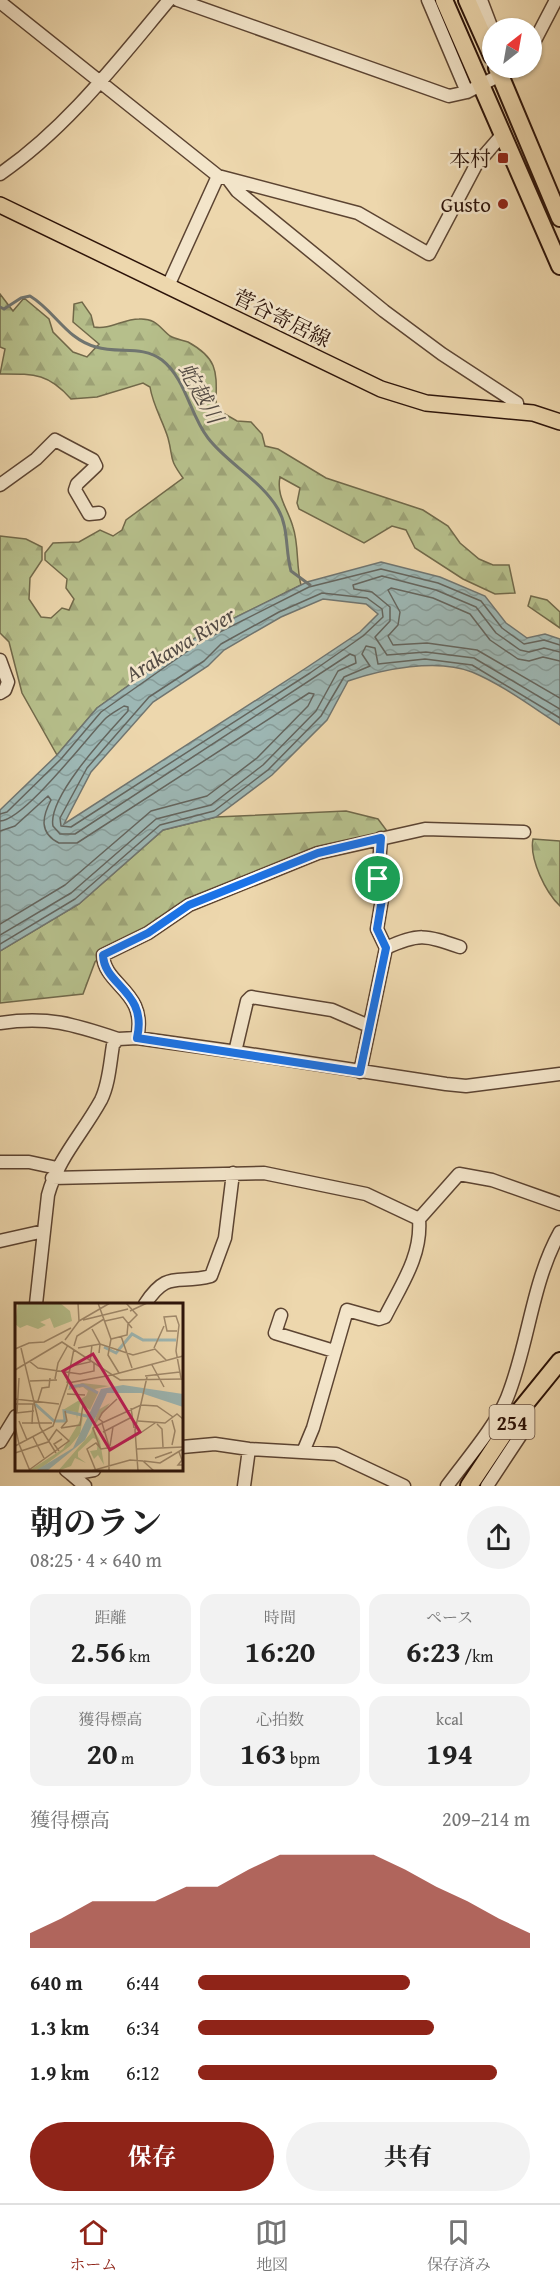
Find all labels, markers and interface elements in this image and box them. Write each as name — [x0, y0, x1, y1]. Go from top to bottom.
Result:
north arrow — [482, 18, 542, 78]
map controls — [482, 18, 542, 78]
place label: 本村 — [449, 143, 491, 174]
marker: 本村 — [496, 151, 510, 165]
place label: Gusto — [441, 189, 491, 220]
marker: Gusto — [496, 197, 510, 211]
street label: 菅谷寄居線 — [228, 281, 336, 355]
water label: 蛇越川 — [171, 356, 232, 431]
water label: Arakawa River — [118, 598, 242, 690]
pin — [352, 853, 403, 904]
icon: arrive — [361, 862, 394, 895]
inset map — [15, 1303, 183, 1471]
road number: 254 — [490, 1405, 534, 1439]
text: 朝のラン — [30, 1498, 162, 1546]
button: share — [467, 1506, 530, 1569]
text: 08:25 · 4 × 640 m — [30, 1545, 162, 1574]
text: 距離 — [94, 1605, 126, 1629]
text: 時間 — [264, 1605, 296, 1629]
text: ペース — [426, 1605, 473, 1629]
text: 2.56 — [70, 1629, 126, 1673]
text: 16:20 — [245, 1629, 315, 1673]
text: 6:23 — [406, 1629, 461, 1673]
text: km — [126, 1644, 150, 1668]
text: /km — [461, 1644, 493, 1668]
text: 獲得標高 — [78, 1707, 142, 1731]
text: 心拍数 — [256, 1707, 304, 1731]
text: kcal — [436, 1707, 463, 1731]
text: 20 — [86, 1731, 118, 1775]
text: 163 — [240, 1731, 287, 1775]
text: 194 — [426, 1731, 473, 1775]
text: m — [118, 1746, 134, 1770]
text: bpm — [287, 1746, 320, 1770]
text: 209–214 m — [442, 1804, 530, 1833]
text: 獲得標高 — [30, 1805, 110, 1834]
text: 640 m — [30, 1968, 83, 1997]
text: 6:44 — [126, 1968, 160, 1997]
text: 1.3 km — [30, 2013, 89, 2042]
text: 6:34 — [126, 2013, 160, 2042]
text: 1.9 km — [30, 2058, 89, 2087]
text: 6:12 — [126, 2058, 160, 2087]
button: 保存 — [30, 2122, 274, 2191]
button: 共有 — [286, 2122, 530, 2191]
tab: ホーム — [69, 2216, 117, 2276]
tab: 地図 — [255, 2216, 288, 2276]
tab: 保存済み — [427, 2216, 491, 2276]

